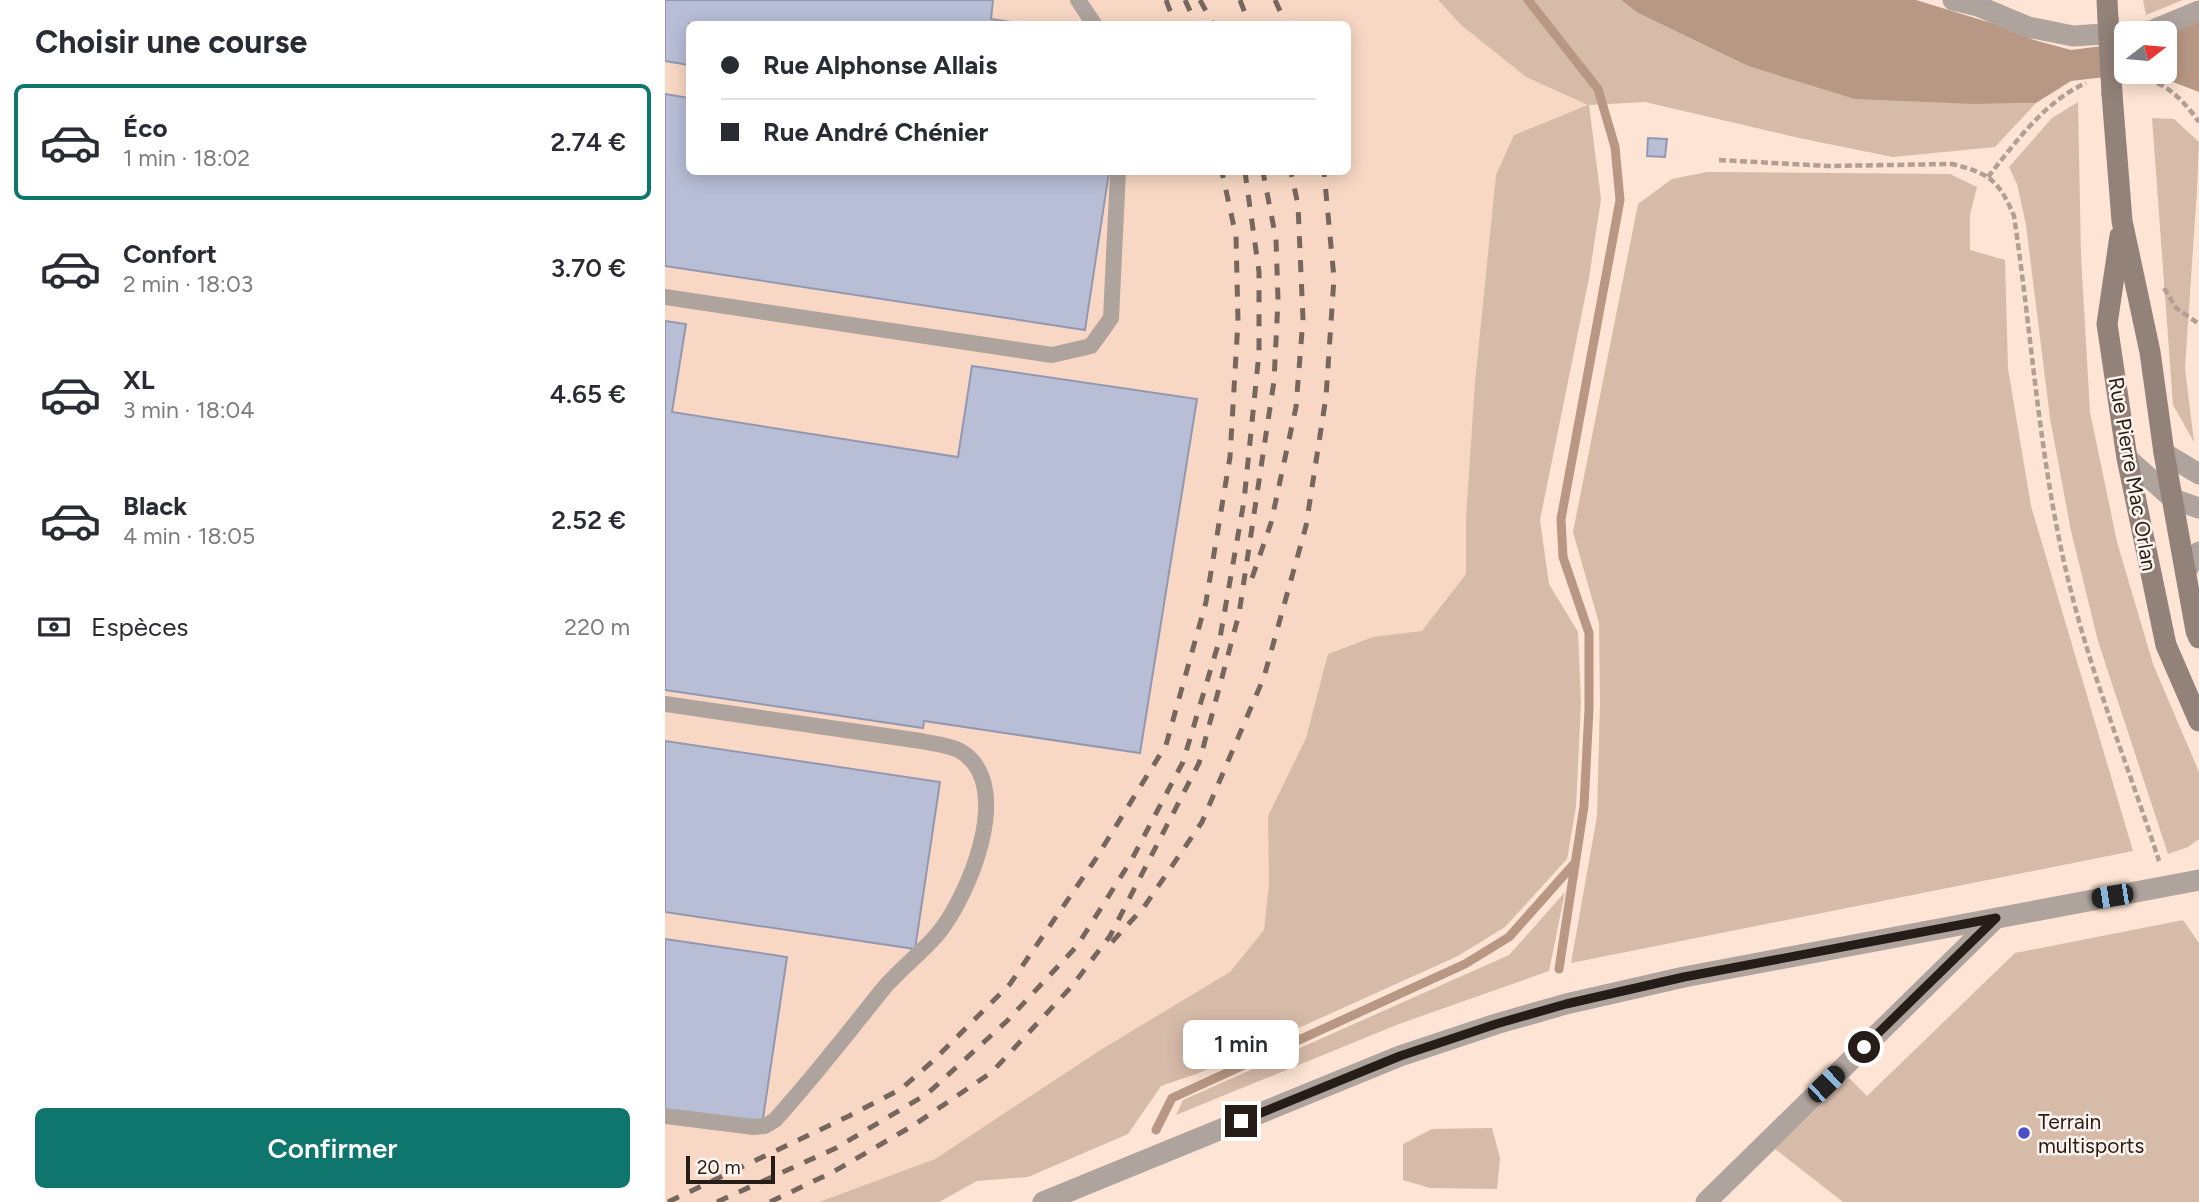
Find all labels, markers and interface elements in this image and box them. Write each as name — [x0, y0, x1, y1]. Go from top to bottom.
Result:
north arrow — [2114, 21, 2177, 84]
map controls — [2114, 21, 2177, 84]
text: Choisir une course — [35, 23, 307, 61]
text: Rue Alphonse Allais — [763, 49, 997, 81]
icon: car — [39, 111, 102, 174]
text: Éco — [123, 112, 168, 144]
text: Rue André Chénier — [763, 116, 988, 148]
text: 2.74 € — [551, 126, 626, 158]
text: 1 min · 18:02 — [123, 144, 250, 172]
icon: car — [39, 237, 102, 300]
text: Confort — [123, 238, 217, 270]
text: 3.70 € — [551, 252, 626, 284]
text: 2 min · 18:03 — [123, 270, 253, 298]
icon: car — [39, 363, 102, 426]
text: XL — [123, 364, 155, 396]
street label: Rue Pierre Mac Orlan — [2104, 375, 2162, 573]
text: 4.65 € — [550, 378, 626, 410]
text: 3 min · 18:04 — [123, 396, 255, 424]
icon: car — [39, 489, 102, 552]
text: Black — [123, 490, 187, 522]
text: 2.52 € — [551, 504, 626, 536]
text: 4 min · 18:05 — [123, 522, 255, 550]
icon: cash — [35, 608, 73, 646]
text: Espèces — [91, 611, 188, 643]
text: 220 m — [564, 613, 630, 641]
car — [2090, 882, 2135, 910]
callout: 1 min — [1183, 1020, 1299, 1068]
text: 1 min — [1214, 1030, 1268, 1058]
route start — [1848, 1031, 1880, 1063]
car — [1804, 1062, 1849, 1106]
route end — [1225, 1105, 1257, 1137]
button: Confirmer — [35, 1108, 630, 1188]
place label: Terrain multisports — [2038, 1109, 2144, 1158]
marker: Terrain multisports — [2016, 1125, 2032, 1141]
scale bar — [686, 1153, 775, 1185]
text: 20 m — [697, 1156, 741, 1179]

